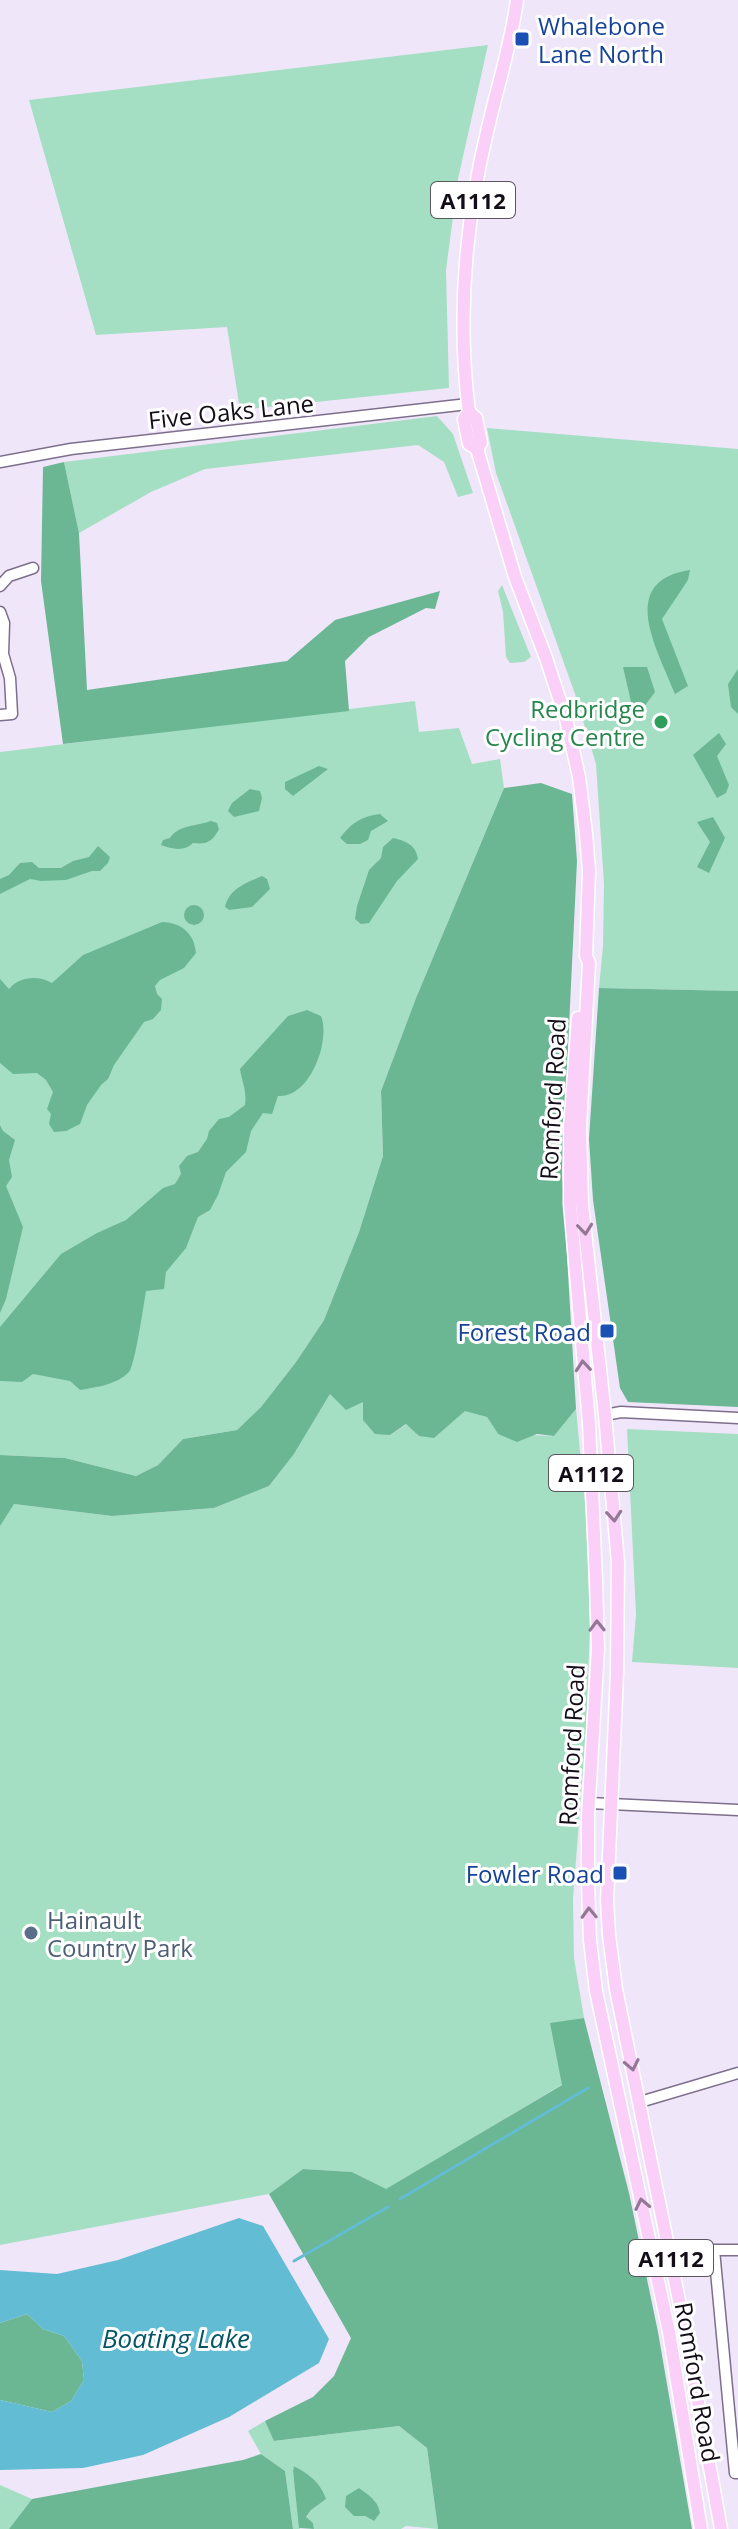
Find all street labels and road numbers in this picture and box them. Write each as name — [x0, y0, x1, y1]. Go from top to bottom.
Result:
road number: A1112 — [431, 182, 515, 218]
street label: Five Oaks Lane — [146, 386, 316, 436]
street label: Romford Road — [531, 1017, 573, 1181]
road number: A1112 — [549, 1455, 633, 1491]
street label: Romford Road — [550, 1663, 592, 1827]
road number: A1112 — [629, 2240, 713, 2276]
street label: Romford Road — [668, 2299, 728, 2465]

